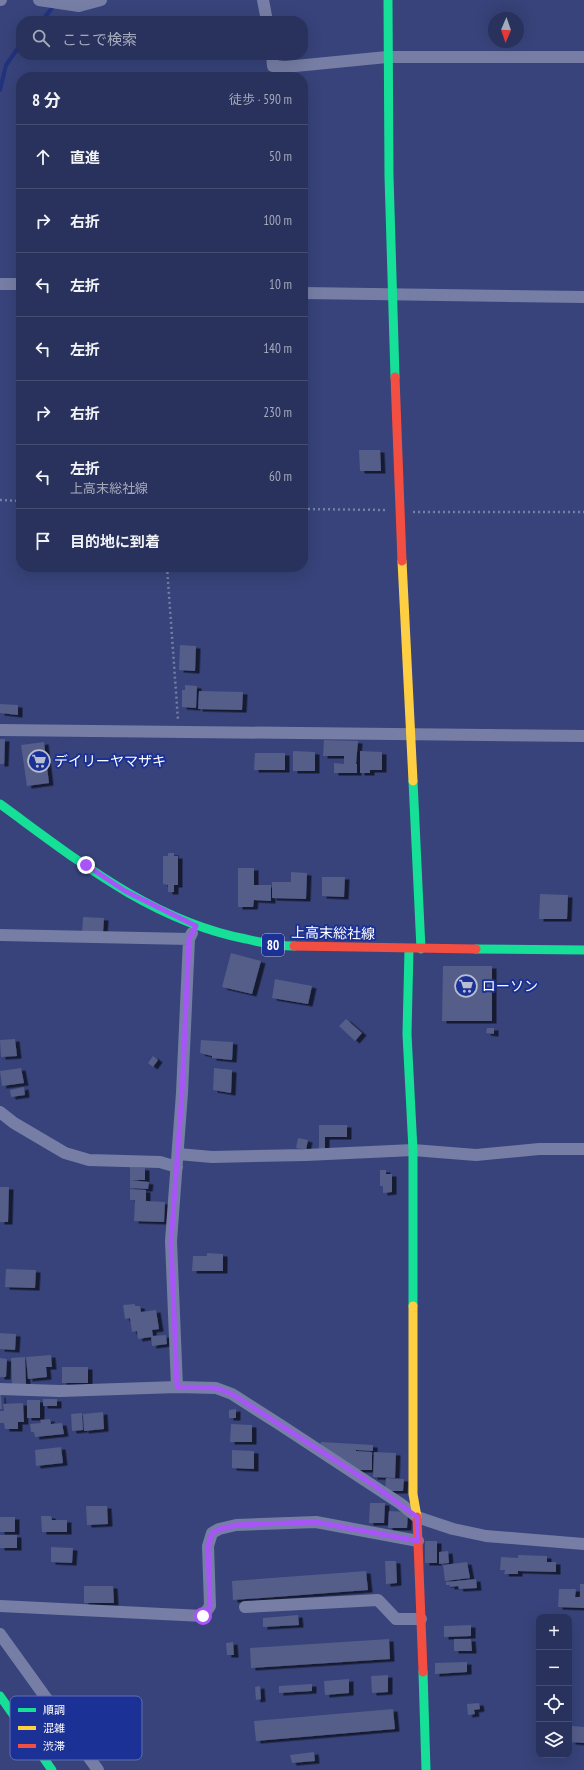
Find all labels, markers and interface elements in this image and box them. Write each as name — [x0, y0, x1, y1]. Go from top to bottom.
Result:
north arrow — [488, 12, 524, 48]
search box — [16, 16, 308, 60]
icon: search — [30, 27, 52, 49]
text: ここで検索 — [62, 30, 137, 49]
text: 8 分 — [32, 89, 61, 111]
text: 徒歩 · 590 m — [229, 91, 292, 108]
icon: ahead — [32, 146, 54, 168]
text: 直進 — [70, 148, 100, 167]
text: 50 m — [269, 148, 292, 165]
icon: right — [32, 210, 54, 232]
text: 右折 — [70, 212, 100, 231]
text: 100 m — [263, 212, 292, 229]
icon: left — [32, 274, 54, 296]
text: 左折 — [70, 276, 100, 295]
text: 10 m — [269, 276, 292, 293]
icon: left — [32, 338, 54, 360]
text: 左折 — [70, 340, 100, 359]
text: 140 m — [263, 340, 292, 357]
icon: right — [32, 402, 54, 424]
text: 右折 — [70, 404, 100, 423]
text: 230 m — [263, 404, 292, 421]
text: 左折 — [70, 459, 100, 478]
icon: left — [32, 466, 54, 488]
text: 60 m — [269, 468, 292, 485]
text: 上高末総社線 — [70, 480, 148, 497]
icon: arrive — [32, 530, 54, 552]
text: 目的地に到着 — [70, 532, 160, 551]
supermarket icon: デイリーヤマザキ — [26, 748, 52, 774]
place label: デイリーヤマザキ — [54, 752, 166, 770]
route end — [77, 856, 95, 874]
street label: 上高末総社線 — [291, 923, 375, 943]
road number: 80 — [262, 934, 284, 956]
supermarket icon: ローソン — [453, 973, 479, 999]
place label: ローソン — [482, 977, 538, 995]
route start — [194, 1607, 212, 1625]
map controls — [536, 1614, 572, 1758]
button: + — [536, 1614, 572, 1650]
button: − — [536, 1650, 572, 1686]
button: locate — [536, 1686, 572, 1722]
legend — [10, 1696, 142, 1760]
text: 順調 — [43, 1703, 65, 1717]
text: 混雑 — [43, 1721, 65, 1735]
button: layers — [536, 1722, 572, 1758]
text: 渋滞 — [43, 1739, 65, 1753]

